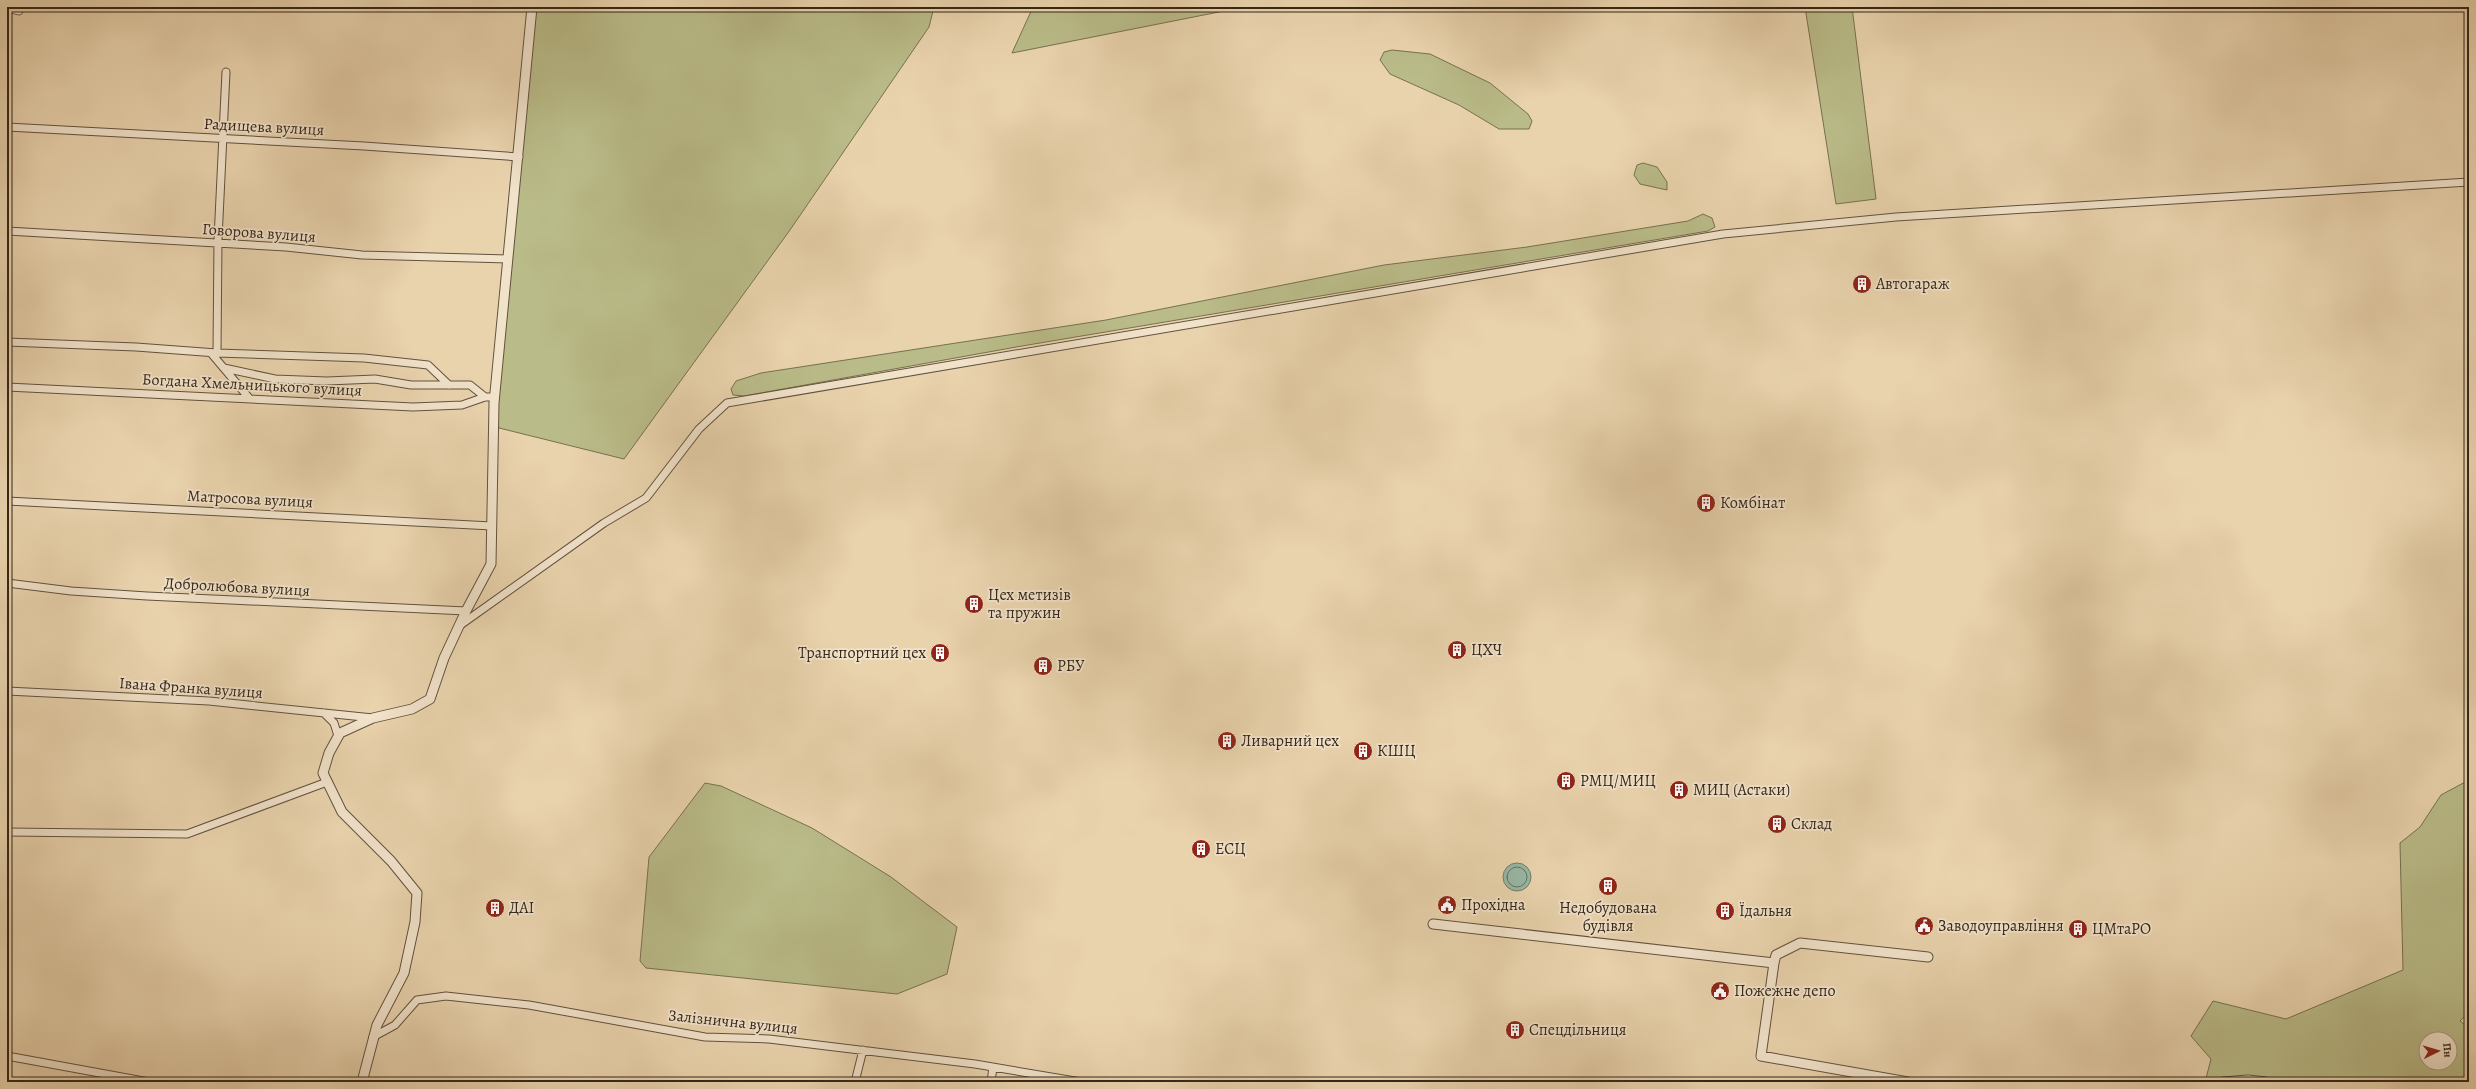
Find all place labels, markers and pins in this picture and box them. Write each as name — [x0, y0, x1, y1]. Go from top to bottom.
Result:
building icon: Автогараж — [1851, 273, 1873, 295]
place label: Автогараж — [1875, 273, 1950, 295]
building icon: Комбінат — [1695, 492, 1717, 514]
place label: Комбінат — [1720, 492, 1785, 514]
place label: Цех метизів та пружин — [988, 584, 1071, 624]
building icon: Цех метизів та пружин — [963, 593, 985, 615]
building icon: ЦХЧ — [1446, 639, 1468, 661]
place label: ЦХЧ — [1471, 639, 1502, 661]
place label: Транспортний цех — [798, 642, 926, 664]
building icon: Транспортний цех — [929, 642, 951, 664]
building icon: РБУ — [1032, 655, 1054, 677]
place label: РБУ — [1057, 655, 1085, 677]
building icon: Ливарний цех — [1216, 730, 1238, 752]
place label: Ливарний цех — [1241, 730, 1339, 752]
building icon: КШЦ — [1352, 740, 1374, 762]
place label: КШЦ — [1377, 740, 1416, 762]
building icon: РМЦ/МИЦ — [1555, 770, 1577, 792]
place label: РМЦ/МИЦ — [1580, 770, 1656, 792]
building icon: МИЦ (Астаки) — [1668, 779, 1690, 801]
place label: МИЦ (Астаки) — [1693, 779, 1790, 801]
building icon: Склад — [1766, 813, 1788, 835]
place label: Склад — [1791, 813, 1832, 835]
building icon: ЕСЦ — [1190, 838, 1212, 860]
place label: ЕСЦ — [1215, 838, 1246, 860]
building icon: Недобудована будівля — [1597, 875, 1619, 897]
public building icon: Прохідна — [1436, 894, 1458, 916]
place label: Прохідна — [1461, 894, 1526, 916]
building icon: ДАІ — [484, 897, 506, 919]
place label: ДАІ — [509, 897, 534, 919]
place label: Недобудована будівля — [1559, 897, 1658, 937]
building icon: Їдальня — [1714, 900, 1736, 922]
place label: Їдальня — [1739, 900, 1792, 922]
public building icon: Заводоуправління — [1913, 915, 1935, 937]
place label: Заводоуправління — [1938, 915, 2064, 937]
building icon: ЦМтаРО — [2067, 918, 2089, 940]
place label: ЦМтаРО — [2092, 918, 2151, 940]
public building icon: Пожежне депо — [1709, 980, 1731, 1002]
place label: Пожежне депо — [1734, 980, 1836, 1002]
building icon: Спецдільниця — [1504, 1019, 1526, 1041]
place label: Спецдільниця — [1529, 1019, 1627, 1041]

